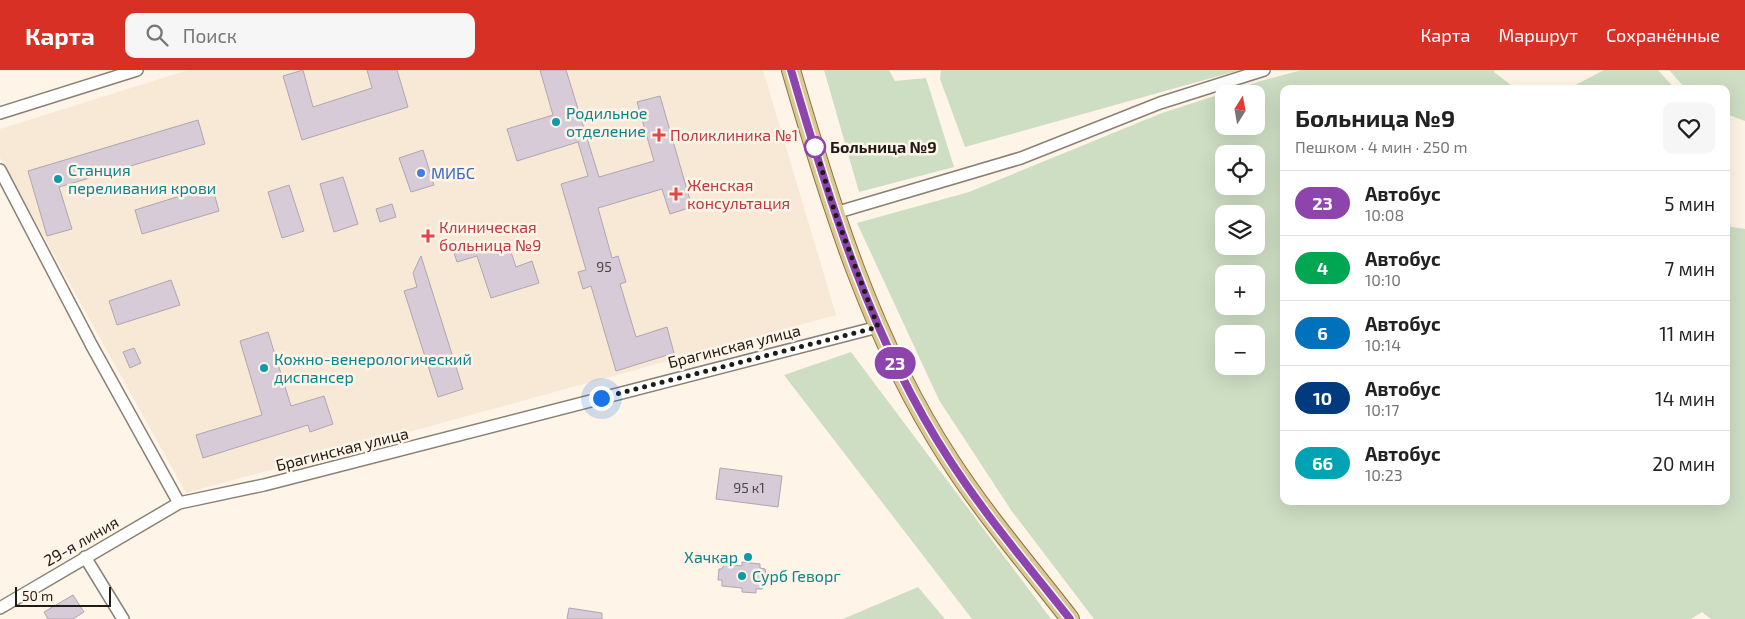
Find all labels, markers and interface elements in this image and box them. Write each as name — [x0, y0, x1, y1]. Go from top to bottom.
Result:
search box — [125, 13, 475, 58]
text: Карта — [25, 21, 95, 50]
icon: search — [143, 21, 171, 49]
text: Поиск — [183, 24, 237, 47]
text: Карта — [1420, 24, 1470, 46]
text: Маршрут — [1498, 24, 1578, 46]
text: Сохранённые — [1606, 24, 1720, 46]
north arrow — [1215, 85, 1265, 135]
map controls — [1215, 85, 1265, 375]
button: heart — [1663, 102, 1715, 154]
place label: Родильное отделение — [566, 103, 647, 140]
text: Больница №9 — [1295, 103, 1455, 132]
marker: Родильное отделение — [550, 116, 562, 128]
place label: Поликлиника №1 — [670, 125, 798, 144]
marker: Поликлиника №1 — [652, 128, 666, 142]
marker: Больница №9 — [804, 136, 826, 158]
place label: Больница №9 — [830, 137, 937, 156]
text: Пешком · 4 мин · 250 m — [1295, 137, 1468, 156]
button: locate — [1215, 145, 1265, 195]
place label: Станция переливания крови — [68, 160, 216, 197]
place label: МИБС — [431, 163, 475, 182]
marker: МИБС — [415, 167, 427, 179]
marker: Станция переливания крови — [52, 173, 64, 185]
place label: Женская консультация — [687, 175, 790, 213]
text: Автобус — [1365, 182, 1441, 205]
marker: Женская консультация — [669, 187, 683, 201]
text: 23 — [1312, 192, 1333, 214]
text: 5 мин — [1664, 192, 1715, 215]
button: layers — [1215, 205, 1265, 255]
text: 10:08 — [1365, 205, 1404, 224]
place label: Клиническая больница №9 — [439, 217, 541, 254]
marker: Клиническая больница №9 — [421, 229, 435, 243]
text: Автобус — [1365, 247, 1441, 270]
text: 4 — [1317, 257, 1328, 279]
text: 7 мин — [1665, 257, 1715, 280]
house number: 95 — [596, 258, 612, 275]
button: + — [1215, 265, 1265, 315]
text: 10:10 — [1365, 270, 1401, 289]
text: Автобус — [1365, 312, 1441, 335]
street label: Брагинская улица — [666, 320, 802, 372]
text: 6 — [1317, 322, 1328, 344]
text: 11 мин — [1659, 322, 1715, 345]
button: − — [1215, 325, 1265, 375]
text: 10:14 — [1365, 335, 1401, 354]
line badge: 23 — [872, 347, 918, 379]
place label: Кожно-венерологический диспансер — [274, 349, 472, 386]
text: 23 — [885, 352, 905, 374]
marker: Кожно-венерологический диспансер — [258, 362, 270, 374]
text: Автобус — [1365, 377, 1441, 400]
your location — [589, 386, 614, 411]
text: 10 — [1313, 387, 1332, 409]
text: 14 мин — [1655, 387, 1715, 410]
text: 10:17 — [1365, 400, 1399, 419]
street label: Брагинская улица — [274, 423, 410, 475]
text: Автобус — [1365, 442, 1441, 465]
text: 66 — [1312, 452, 1333, 474]
text: 20 мин — [1652, 452, 1715, 475]
text: 10:23 — [1365, 465, 1403, 484]
house number: 95 к1 — [733, 479, 765, 496]
street label: 29-я линия — [40, 511, 122, 570]
place label: Хачкар — [684, 547, 738, 566]
marker: Хачкар — [742, 551, 754, 563]
place label: Сурб Геворг — [752, 566, 841, 586]
marker: Сурб Геворг — [736, 570, 748, 582]
scale bar — [15, 584, 111, 607]
text: 50 m — [22, 587, 53, 604]

